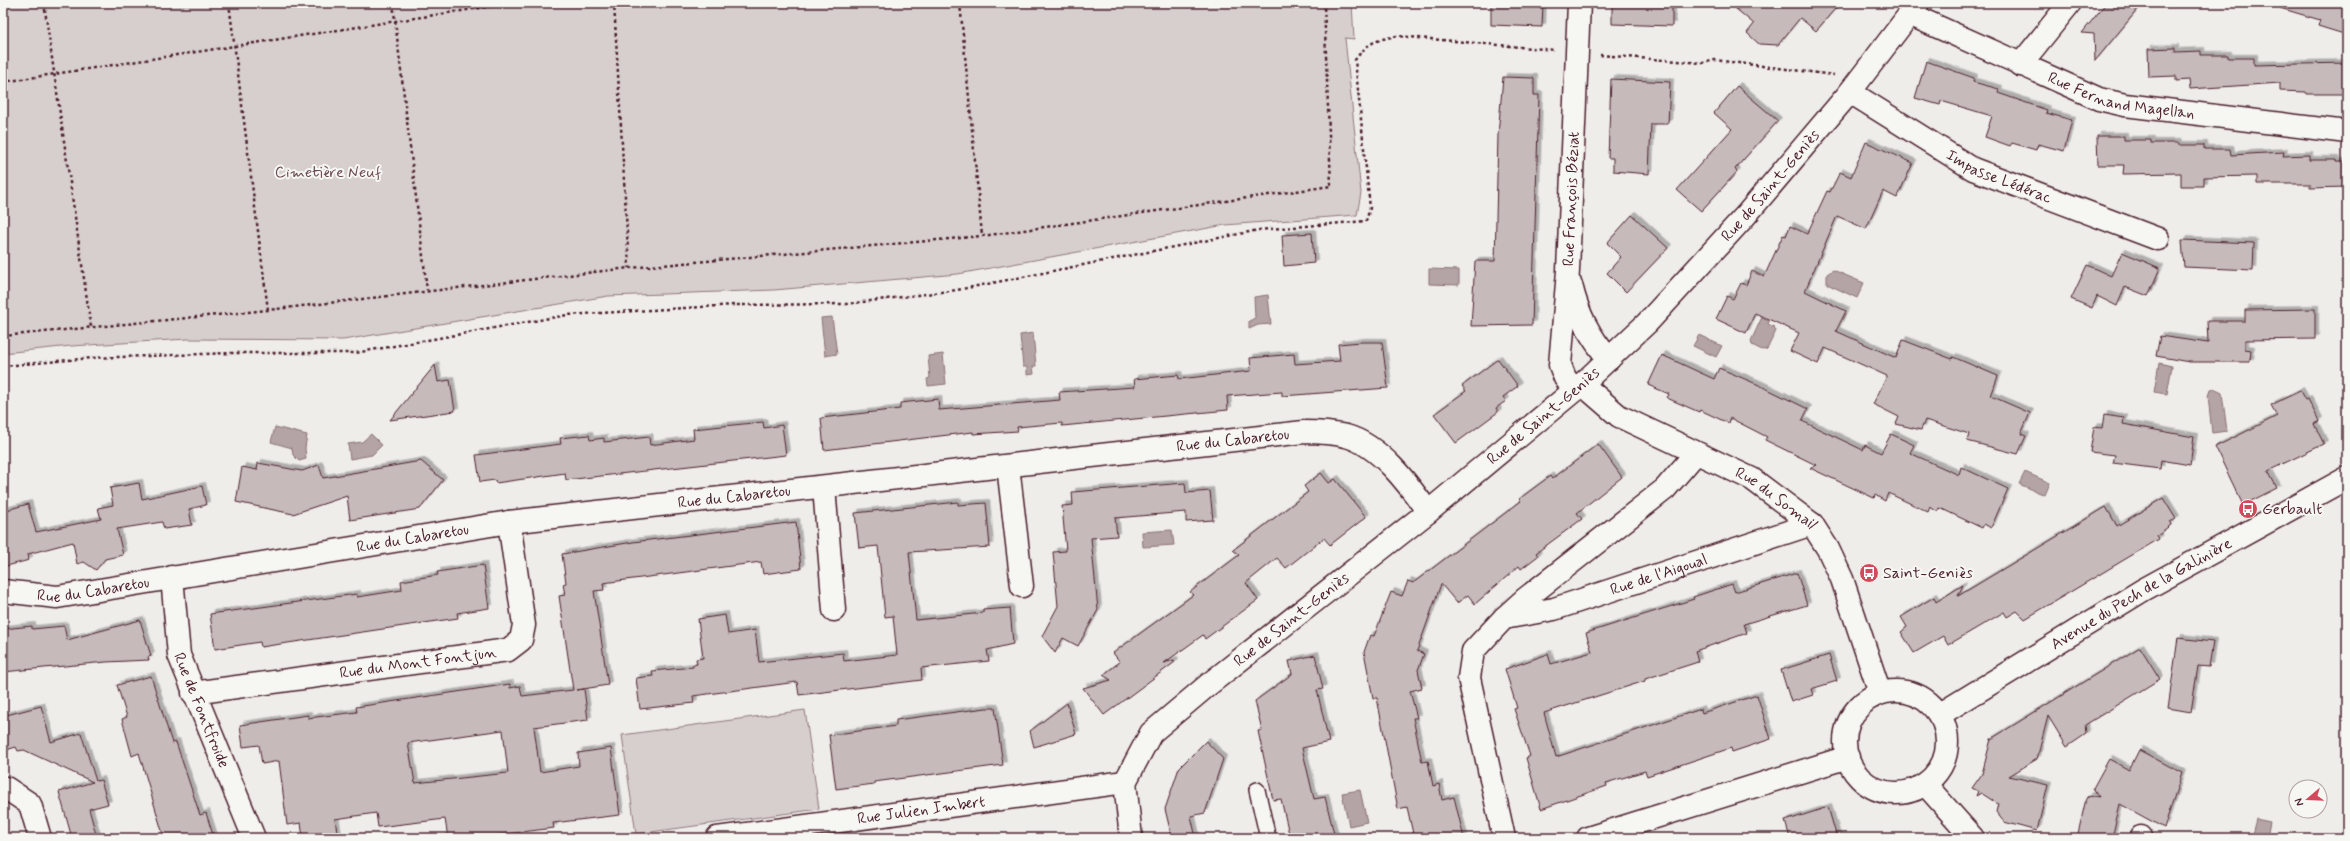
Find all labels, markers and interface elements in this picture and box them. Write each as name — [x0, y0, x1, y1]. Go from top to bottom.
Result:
street label: Rue Fernand Magellan — [2044, 67, 2196, 124]
street label: Rue de Saint-Geniès — [1716, 125, 1824, 246]
street label: Rue François Béziat — [1558, 131, 1584, 267]
street label: Impasse Lédérac — [1942, 144, 2055, 208]
park label: Cimetière Neuf — [275, 162, 381, 183]
street label: Rue de Saint-Geniès — [1482, 362, 1604, 469]
street label: Rue du Cabaretou — [1175, 423, 1290, 457]
street label: Rue du Somail — [1732, 462, 1823, 533]
street label: Rue du Cabaretou — [676, 480, 792, 513]
bus stop icon: Gerbault — [2237, 498, 2259, 520]
place label: Gerbault — [2262, 499, 2322, 520]
street label: Rue du Cabaretou — [355, 518, 471, 558]
street label: Avenue du Pech de la Galinière — [2047, 533, 2236, 655]
street label: Rue de l'Aigoual — [1607, 549, 1710, 600]
bus stop icon: Saint-Geniès — [1858, 562, 1880, 584]
place label: Saint-Geniès — [1883, 563, 1973, 584]
street label: Rue de Saint-Geniès — [1229, 567, 1353, 671]
street label: Rue du Cabaretou — [36, 571, 151, 608]
street label: Rue du Mont Fontjun — [338, 641, 498, 683]
street label: Rue de Fontfroide — [169, 649, 235, 771]
north arrow — [2288, 779, 2328, 819]
street label: Rue Julien Imbert — [856, 791, 986, 829]
text: N — [2292, 796, 2307, 808]

